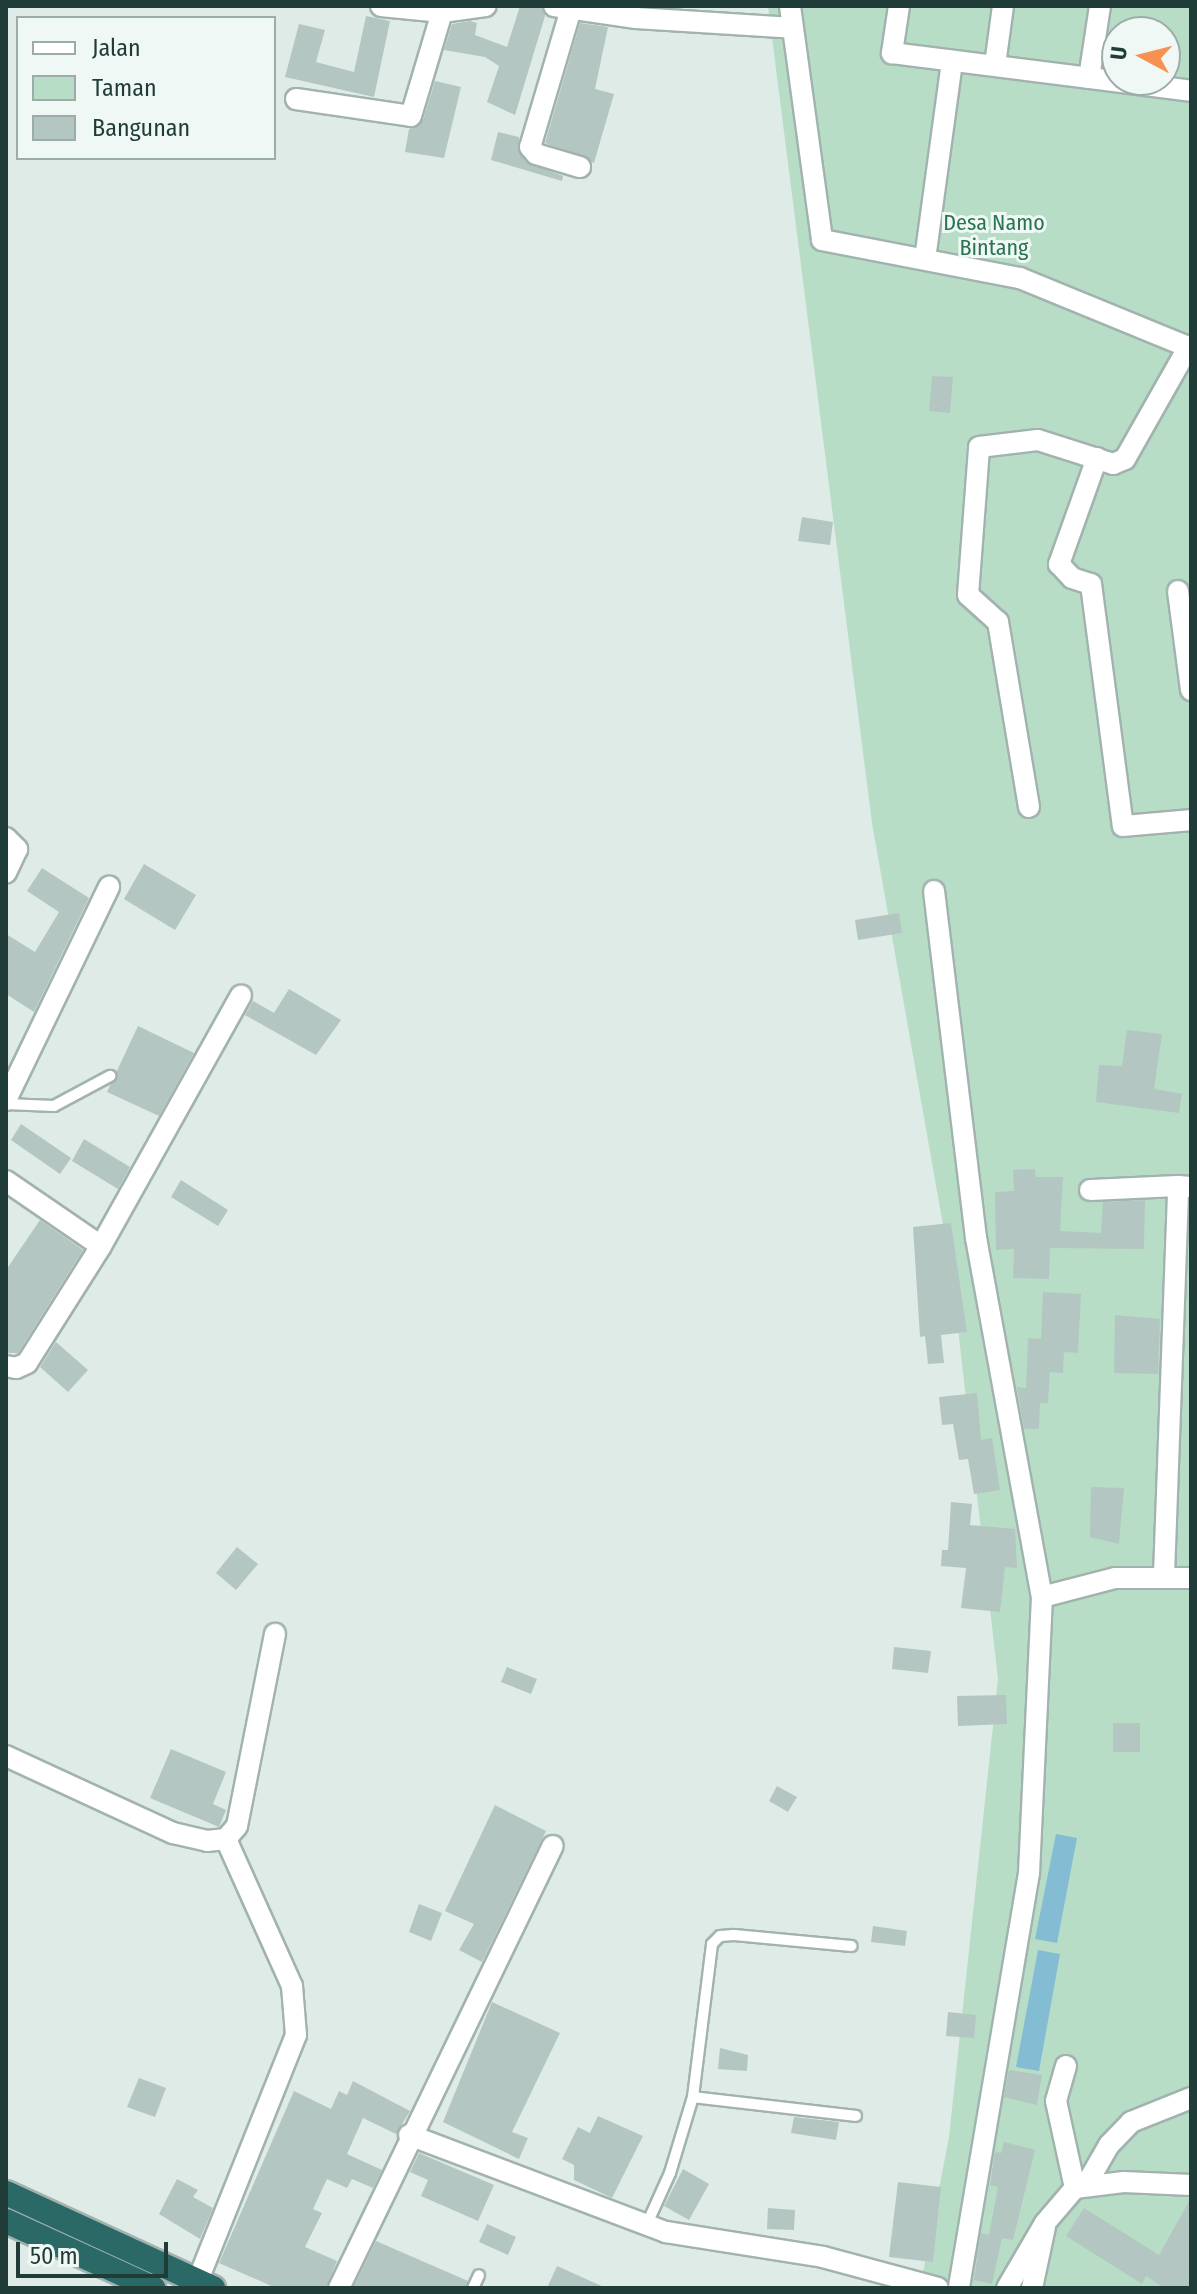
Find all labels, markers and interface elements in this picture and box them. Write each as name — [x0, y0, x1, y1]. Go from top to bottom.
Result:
legend — [16, 16, 276, 160]
north arrow — [1101, 16, 1181, 96]
text: Jalan — [92, 34, 141, 62]
text: U — [1104, 45, 1133, 61]
text: Taman — [92, 74, 157, 102]
text: Bangunan — [92, 114, 190, 142]
park label: Desa Namo Bintang — [943, 209, 1045, 260]
scale bar — [20, 2226, 172, 2276]
text: 50 m — [30, 2242, 78, 2270]

